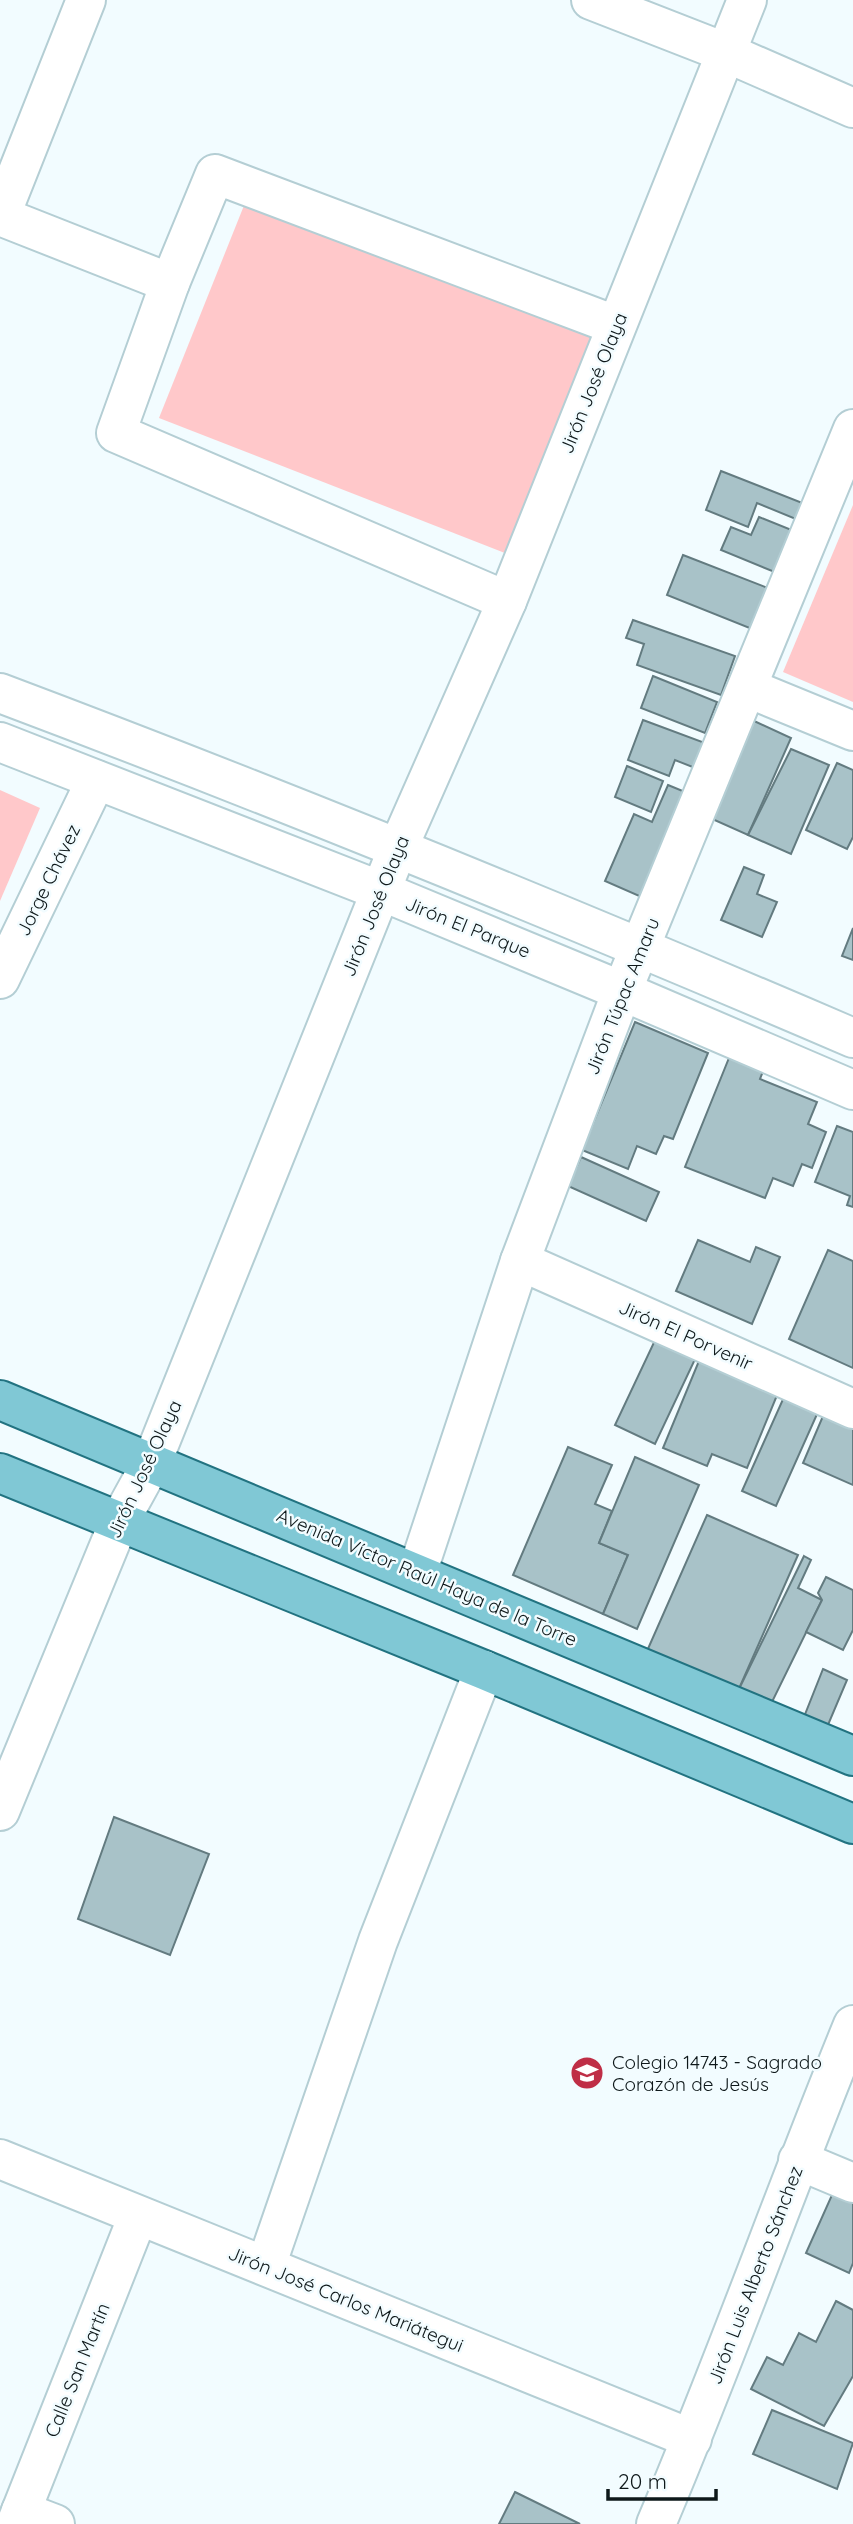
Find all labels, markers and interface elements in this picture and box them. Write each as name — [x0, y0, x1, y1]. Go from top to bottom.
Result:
street label: Jirón José Olaya — [554, 309, 632, 457]
street label: Jorge Chávez — [11, 820, 85, 940]
street label: Jirón José Olaya — [336, 832, 414, 980]
street label: Jirón El Parque — [402, 891, 534, 963]
street label: Jirón Túpac Amaru — [580, 914, 664, 1078]
street label: Jirón El Porvenir — [615, 1295, 757, 1376]
street label: Jirón José Olaya — [101, 1396, 187, 1542]
street label: Avenida Víctor Raúl Haya de la Torre — [273, 1503, 581, 1651]
place label: Colegio 14743 - Sagrado Corazón de Jesús — [612, 2050, 822, 2096]
school or university icon: Colegio 14743 - Sagrado Corazón de Jesús — [568, 2054, 606, 2092]
street label: Jirón Luis Alberto Sánchez — [702, 2162, 808, 2388]
street label: Jirón José Carlos Mariátegui — [225, 2241, 467, 2357]
street label: Calle San Martín — [39, 2299, 115, 2441]
scale bar — [608, 2458, 716, 2502]
text: 20 m — [618, 2468, 667, 2494]

